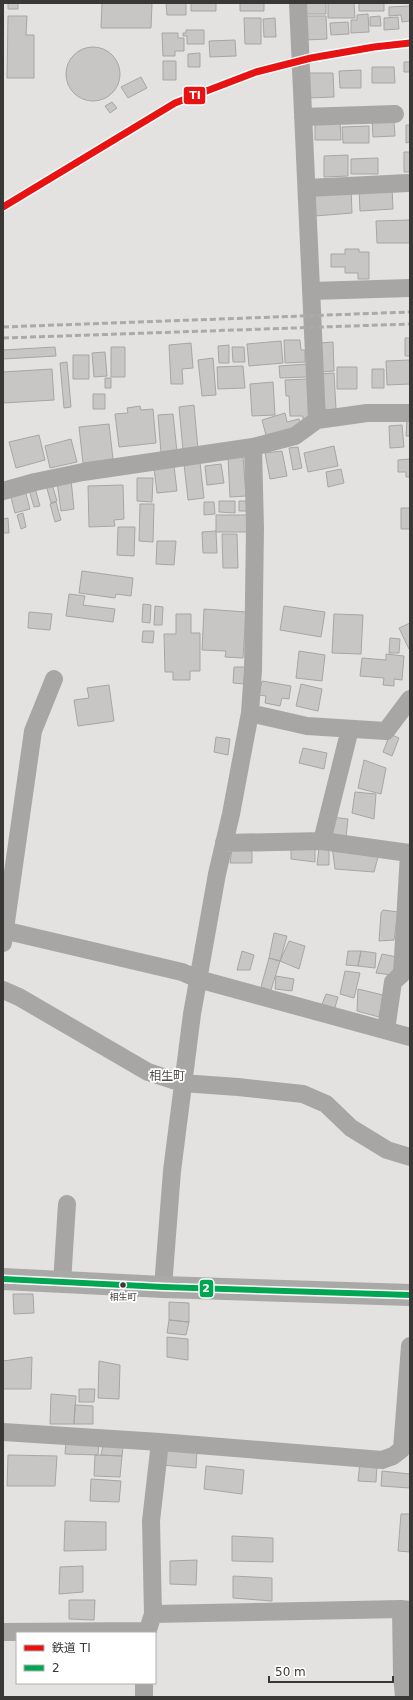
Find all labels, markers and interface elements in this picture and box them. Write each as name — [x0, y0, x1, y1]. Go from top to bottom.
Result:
line badge: TI — [183, 86, 206, 105]
text: TI — [189, 89, 201, 102]
district label: 相生町 — [149, 1069, 185, 1083]
line badge: 2 — [199, 1279, 214, 1298]
marker: 相生町 — [118, 1280, 128, 1290]
text: 2 — [202, 1282, 210, 1295]
place label: 相生町 — [109, 1292, 137, 1302]
legend — [16, 1632, 156, 1684]
text: 鉄道 TI — [52, 1641, 91, 1655]
scale bar — [269, 1658, 393, 1684]
text: 2 — [52, 1661, 60, 1675]
text: 50 m — [275, 1665, 306, 1679]

